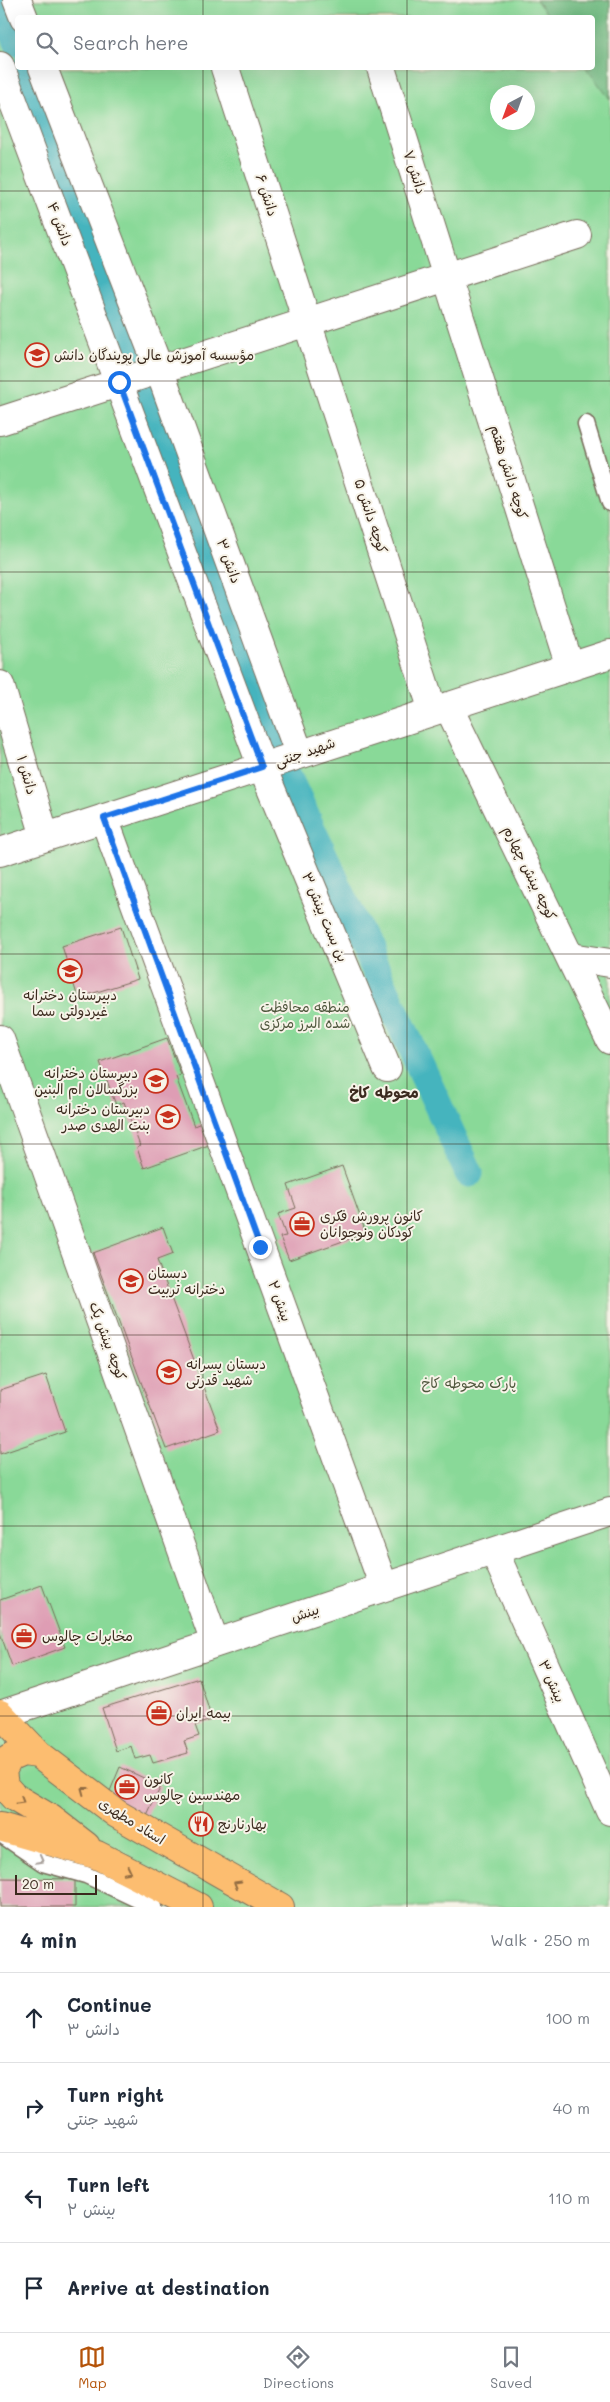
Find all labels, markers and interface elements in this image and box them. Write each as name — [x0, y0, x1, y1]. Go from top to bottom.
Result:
search box — [15, 15, 595, 70]
icon: search — [33, 29, 61, 57]
text: Search here — [73, 30, 189, 55]
north arrow — [490, 85, 535, 130]
street label: دانش ۷ — [400, 148, 431, 196]
street label: دانش ۶ — [252, 171, 283, 218]
street label: دانش ۴ — [43, 199, 77, 248]
school or university icon: مؤسسه آموزش عالی پویندگان دانش — [24, 342, 50, 368]
place label: مؤسسه آموزش عالی پویندگان دانش — [54, 345, 254, 365]
route start — [108, 371, 131, 394]
street label: کوچه دانش هفتم — [484, 422, 533, 522]
street label: کوچه دانش ۵ — [350, 476, 392, 556]
street label: دانش ۳ — [213, 536, 246, 586]
street label: شهید جنتی — [272, 732, 337, 771]
street label: دانش ۱ — [13, 753, 42, 797]
street label: کوچه بینش چهارم — [498, 822, 562, 924]
street label: بن بست بینش ۳ — [298, 869, 353, 965]
school or university icon: دبیرستان دخترانه غیردولتی سما — [57, 958, 83, 984]
place label: دبیرستان دخترانه غیردولتی سما — [23, 985, 117, 1020]
park label: منطقه محافظت شده البرز مرکزی — [260, 997, 350, 1032]
place label: دبیرستان دخترانه بزرگسالان ام البنین — [34, 1063, 138, 1100]
school or university icon: دبیرستان دخترانه بزرگسالان ام البنین — [143, 1068, 169, 1094]
district label: محوطه کاخ — [349, 1082, 419, 1103]
place label: دبیرستان دخترانه بنت الهدی صدر — [56, 1099, 150, 1134]
school or university icon: دبیرستان دخترانه بنت الهدی صدر — [155, 1104, 181, 1130]
place label: کانون پرورش فکری کودکان ونوجوانان — [320, 1206, 423, 1241]
office icon: کانون پرورش فکری کودکان ونوجوانان — [289, 1211, 315, 1237]
route end — [249, 1236, 272, 1259]
place label: دبستان دخترانه تربیت — [148, 1263, 225, 1298]
school or university icon: دبستان دخترانه تربیت — [118, 1268, 144, 1294]
street label: بینش ۲ — [264, 1278, 297, 1324]
street label: کوچه بینش یک — [84, 1299, 132, 1383]
place label: دبستان پسرانه شهید قدرتی — [186, 1354, 266, 1389]
school or university icon: دبستان پسرانه شهید قدرتی — [156, 1359, 182, 1385]
park label: پارک محوطه کاخ — [422, 1373, 516, 1393]
street label: بینش — [288, 1599, 321, 1626]
office icon: مخابرات چالوس — [11, 1623, 37, 1649]
place label: مخابرات چالوس — [42, 1626, 133, 1646]
street label: بینش ۳ — [535, 1657, 570, 1705]
office icon: بیمه ایران — [146, 1700, 172, 1726]
place label: بیمه ایران — [176, 1703, 231, 1722]
place label: کانون مهندسین چالوس — [144, 1769, 240, 1805]
office icon: کانون مهندسین چالوس — [114, 1774, 140, 1800]
one-way arrow — [81, 1787, 90, 1795]
street label: استاد مطهری — [96, 1793, 169, 1848]
one-way arrow — [16, 1794, 25, 1804]
restaurant icon: بهارنارنج — [188, 1811, 214, 1837]
place label: بهارنارنج — [218, 1814, 267, 1834]
one-way arrow — [35, 1854, 44, 1864]
one-way arrow — [123, 1865, 132, 1875]
scale bar — [15, 1872, 98, 1895]
text: 20 m — [22, 1874, 54, 1893]
one-way arrow — [233, 1881, 242, 1891]
text: 4 min — [20, 1926, 77, 1953]
text: Walk · 250 m — [490, 1929, 590, 1950]
text: Continue — [67, 1992, 152, 2017]
icon: ahead — [20, 2004, 48, 2032]
text: 100 m — [545, 2007, 590, 2028]
text: دانش ۳ — [67, 2018, 120, 2039]
text: Turn right — [67, 2082, 164, 2107]
icon: right — [20, 2094, 48, 2122]
text: 40 m — [553, 2097, 590, 2118]
text: شهید جنتی — [67, 2108, 138, 2129]
text: Turn left — [67, 2172, 150, 2197]
icon: left — [20, 2184, 48, 2212]
text: 110 m — [548, 2187, 590, 2208]
text: بینش ۲ — [67, 2198, 116, 2219]
icon: arrive — [20, 2274, 48, 2302]
text: Arrive at destination — [67, 2275, 270, 2300]
tab: Map — [78, 2343, 107, 2392]
tab: Directions — [263, 2343, 334, 2392]
tab: Saved — [490, 2343, 532, 2392]

